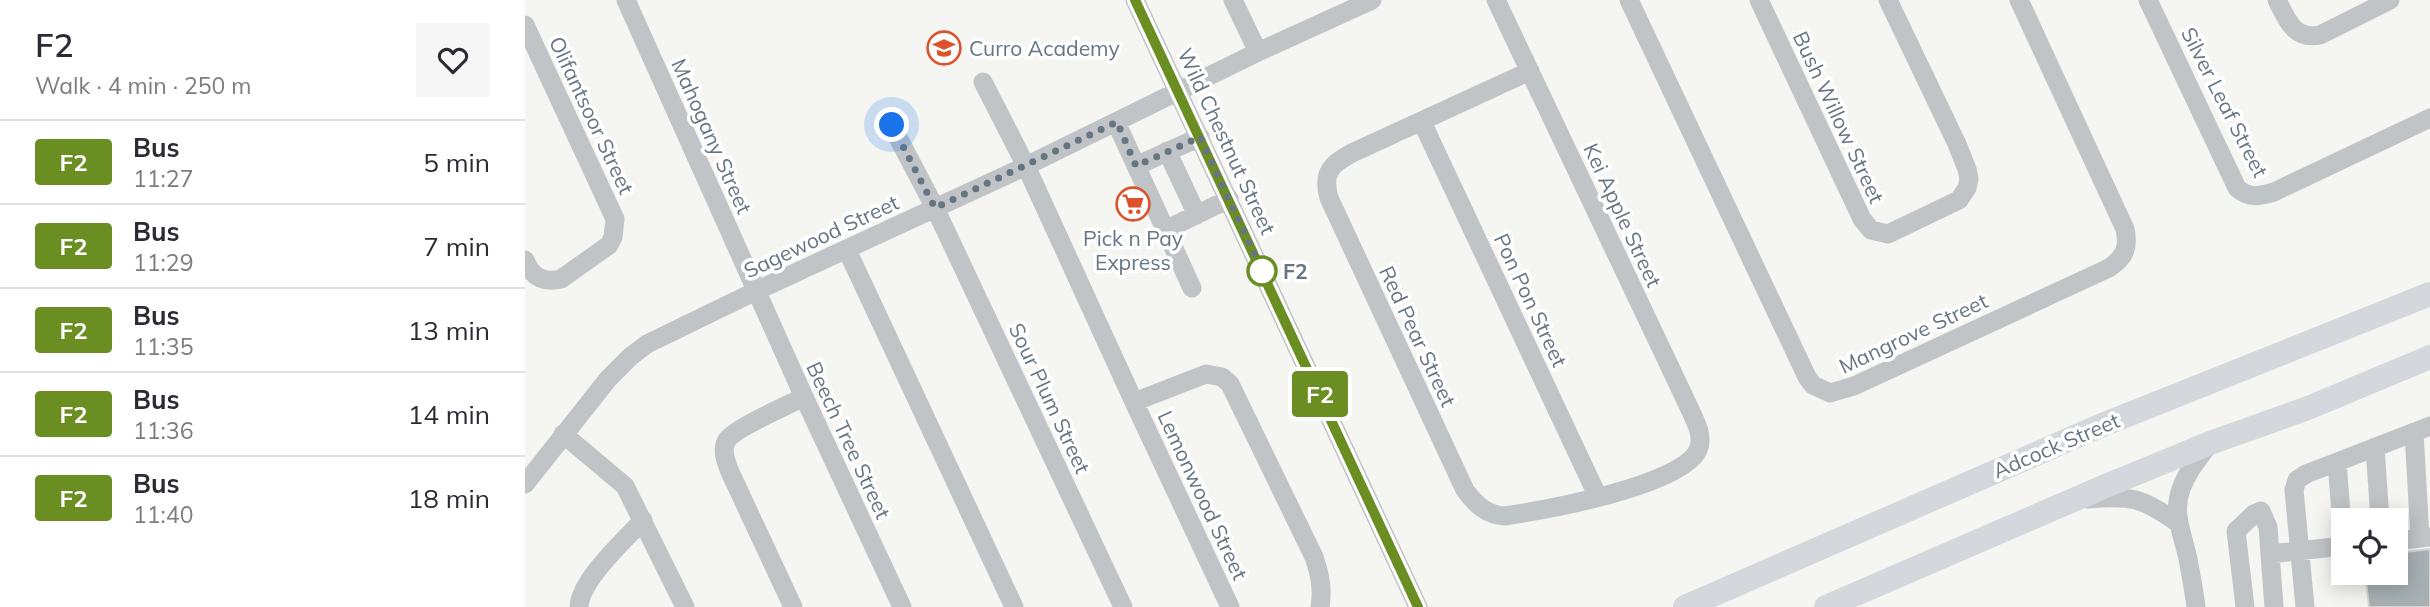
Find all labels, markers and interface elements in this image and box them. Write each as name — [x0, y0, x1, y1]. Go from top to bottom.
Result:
button: heart — [416, 23, 490, 97]
street label: Silver Leaf Street — [2176, 23, 2274, 181]
text: F2 — [35, 24, 74, 65]
street label: Bush Willow Street — [1788, 27, 1890, 207]
school or university icon: Curro Academy — [925, 29, 963, 67]
street label: Olifantsoor Street — [544, 32, 640, 198]
place label: Curro Academy — [969, 35, 1120, 61]
street label: Wild Chestnut Street — [1172, 44, 1282, 238]
street label: Mahogany Street — [666, 54, 758, 218]
text: Walk · 4 min · 250 m — [35, 71, 252, 100]
your location — [874, 107, 909, 142]
text: Bus — [133, 131, 179, 164]
street label: Kei Apple Street — [1578, 139, 1668, 291]
text: 5 min — [423, 146, 490, 179]
text: F2 — [59, 147, 88, 177]
text: 11:27 — [133, 164, 193, 193]
supermarket icon: Pick n Pay Express — [1114, 185, 1152, 223]
street label: Sagewood Street — [739, 189, 903, 283]
text: Bus — [133, 215, 179, 248]
place label: Pick n Pay Express — [1083, 225, 1183, 275]
street label: Pon Pon Street — [1489, 229, 1573, 371]
text: 7 min — [423, 230, 490, 263]
text: F2 — [59, 231, 88, 261]
text: 11:29 — [133, 248, 193, 277]
marker: F2 — [1247, 256, 1277, 286]
place label: F2 — [1283, 258, 1308, 284]
street label: Red Pear Street — [1374, 262, 1462, 410]
street label: Mangrove Street — [1835, 287, 1991, 379]
text: Bus — [133, 299, 179, 332]
text: 13 min — [408, 314, 490, 347]
text: F2 — [59, 315, 88, 345]
street label: Sour Plum Street — [1004, 319, 1096, 477]
text: 11:35 — [133, 332, 193, 361]
street label: Beech Tree Street — [801, 357, 897, 523]
line badge: F2 — [1289, 371, 1351, 417]
text: F2 — [1306, 379, 1334, 409]
text: Bus — [133, 383, 179, 416]
text: 14 min — [408, 398, 490, 431]
text: F2 — [59, 399, 88, 429]
street label: Lemonwood Street — [1152, 406, 1254, 584]
street label: Adcock Street — [1989, 407, 2123, 483]
text: 11:36 — [133, 416, 193, 445]
text: Bus — [133, 467, 179, 500]
text: 18 min — [408, 482, 490, 515]
text: F2 — [59, 483, 88, 513]
text: 11:40 — [133, 500, 193, 529]
map controls — [2331, 508, 2408, 585]
button: locate — [2331, 508, 2408, 585]

